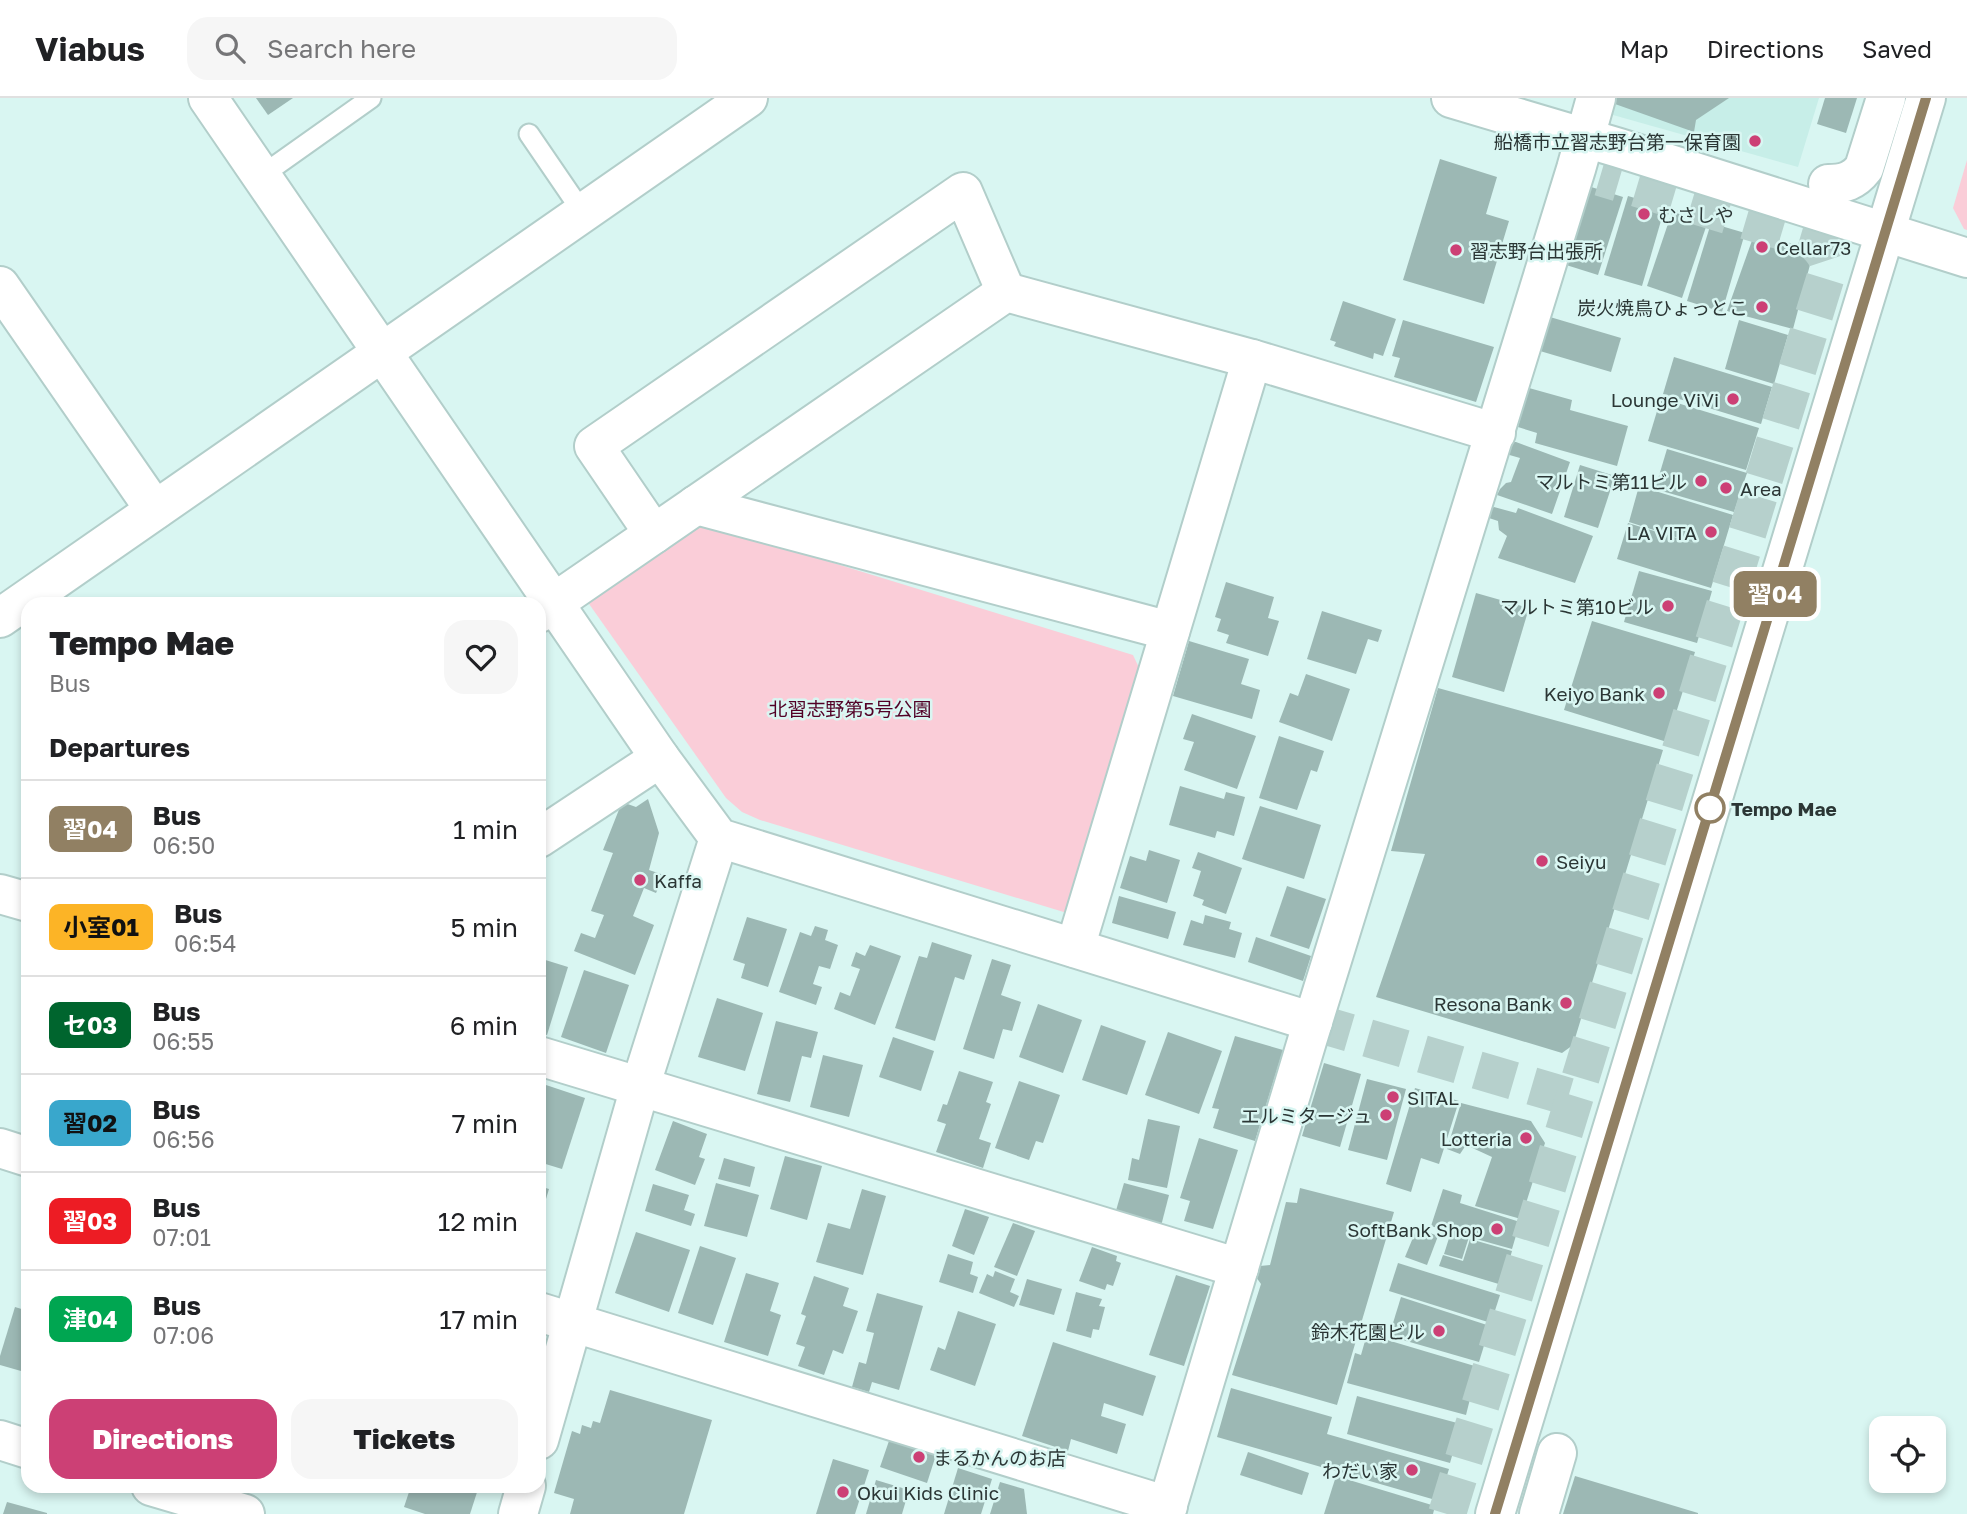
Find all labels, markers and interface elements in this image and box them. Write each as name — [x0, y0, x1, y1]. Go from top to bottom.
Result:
search box — [187, 17, 677, 80]
text: Viabus — [35, 29, 145, 68]
icon: search — [211, 29, 249, 67]
text: Search here — [267, 33, 416, 64]
text: Map — [1620, 34, 1669, 63]
text: Directions — [1707, 34, 1824, 63]
text: Saved — [1862, 34, 1932, 63]
place label: 船橋市立習志野台第一保育園 — [1494, 130, 1741, 153]
marker: 船橋市立習志野台第一保育園 — [1747, 133, 1763, 149]
place label: むさしや — [1658, 203, 1734, 226]
marker: むさしや — [1636, 206, 1652, 222]
place label: Cellar73 — [1776, 236, 1851, 259]
place label: 習志野台出張所 — [1470, 239, 1603, 262]
marker: Cellar73 — [1754, 239, 1770, 255]
marker: 習志野台出張所 — [1448, 242, 1464, 258]
place label: 炭火焼鳥ひょっとこ — [1577, 296, 1748, 319]
marker: 炭火焼鳥ひょっとこ — [1754, 299, 1770, 315]
place label: Lounge ViVi — [1611, 388, 1719, 411]
marker: Lounge ViVi — [1725, 391, 1741, 407]
place label: マルトミ第11ビル — [1536, 470, 1687, 493]
marker: マルトミ第11ビル — [1693, 473, 1709, 489]
place label: Area — [1740, 477, 1782, 500]
marker: Area — [1718, 480, 1734, 496]
place label: LA VITA — [1626, 521, 1697, 544]
marker: LA VITA — [1703, 524, 1719, 540]
line badge: 習04 — [1735, 571, 1815, 617]
text: 習04 — [1748, 579, 1802, 608]
place label: マルトミ第10ビル — [1500, 595, 1654, 618]
marker: マルトミ第10ビル — [1660, 598, 1676, 614]
button: heart — [444, 620, 518, 694]
text: Tempo Mae — [49, 623, 234, 662]
text: Bus — [49, 669, 91, 697]
place label: Keiyo Bank — [1544, 682, 1645, 705]
marker: Keiyo Bank — [1651, 685, 1667, 701]
park label: 北習志野第5号公園 — [768, 697, 932, 720]
text: Departures — [49, 732, 190, 763]
marker: Tempo Mae — [1695, 793, 1725, 823]
place label: Tempo Mae — [1731, 797, 1837, 820]
text: Bus — [153, 800, 201, 831]
text: 習04 — [63, 814, 118, 843]
text: 1 min — [453, 814, 518, 845]
text: 06:50 — [153, 831, 215, 859]
place label: Seiyu — [1556, 850, 1606, 873]
marker: Seiyu — [1534, 853, 1550, 869]
place label: Kaffa — [654, 869, 702, 892]
marker: Kaffa — [632, 872, 648, 888]
text: Bus — [174, 898, 222, 929]
text: 小室01 — [63, 912, 139, 941]
text: 5 min — [450, 912, 518, 943]
text: 06:54 — [174, 929, 236, 957]
place label: Resona Bank — [1434, 992, 1552, 1015]
marker: Resona Bank — [1558, 995, 1574, 1011]
text: Bus — [152, 996, 201, 1027]
text: セ03 — [63, 1010, 117, 1039]
text: 6 min — [450, 1010, 518, 1041]
text: 06:55 — [152, 1027, 214, 1055]
place label: SITAL — [1407, 1086, 1459, 1109]
marker: SITAL — [1385, 1089, 1401, 1105]
text: Bus — [152, 1094, 201, 1125]
place label: エルミタージュ — [1241, 1104, 1372, 1127]
marker: エルミタージュ — [1378, 1107, 1394, 1123]
text: 習02 — [63, 1108, 117, 1137]
text: 7 min — [452, 1108, 518, 1139]
text: 06:56 — [152, 1125, 215, 1153]
place label: Lotteria — [1441, 1127, 1512, 1150]
marker: Lotteria — [1518, 1130, 1534, 1146]
text: Bus — [152, 1192, 201, 1223]
text: 習03 — [63, 1206, 117, 1235]
text: 12 min — [438, 1206, 518, 1237]
place label: SoftBank Shop — [1347, 1218, 1483, 1241]
marker: SoftBank Shop — [1489, 1221, 1505, 1237]
text: 07:01 — [152, 1223, 211, 1251]
text: Bus — [153, 1290, 201, 1321]
text: 津04 — [63, 1304, 118, 1333]
text: 17 min — [439, 1304, 518, 1335]
place label: 鈴木花園ビル — [1311, 1320, 1425, 1343]
text: 07:06 — [153, 1321, 214, 1349]
marker: 鈴木花園ビル — [1431, 1323, 1447, 1339]
button: Directions — [49, 1399, 277, 1479]
button: Tickets — [291, 1399, 518, 1479]
map controls — [1869, 1416, 1946, 1493]
button: locate — [1869, 1416, 1946, 1493]
place label: まるかんのお店 — [933, 1446, 1066, 1469]
marker: まるかんのお店 — [911, 1449, 927, 1465]
place label: わだい家 — [1322, 1459, 1398, 1482]
marker: わだい家 — [1404, 1462, 1420, 1478]
place label: Okui Kids Clinic — [857, 1481, 999, 1504]
marker: Okui Kids Clinic — [835, 1484, 851, 1500]

